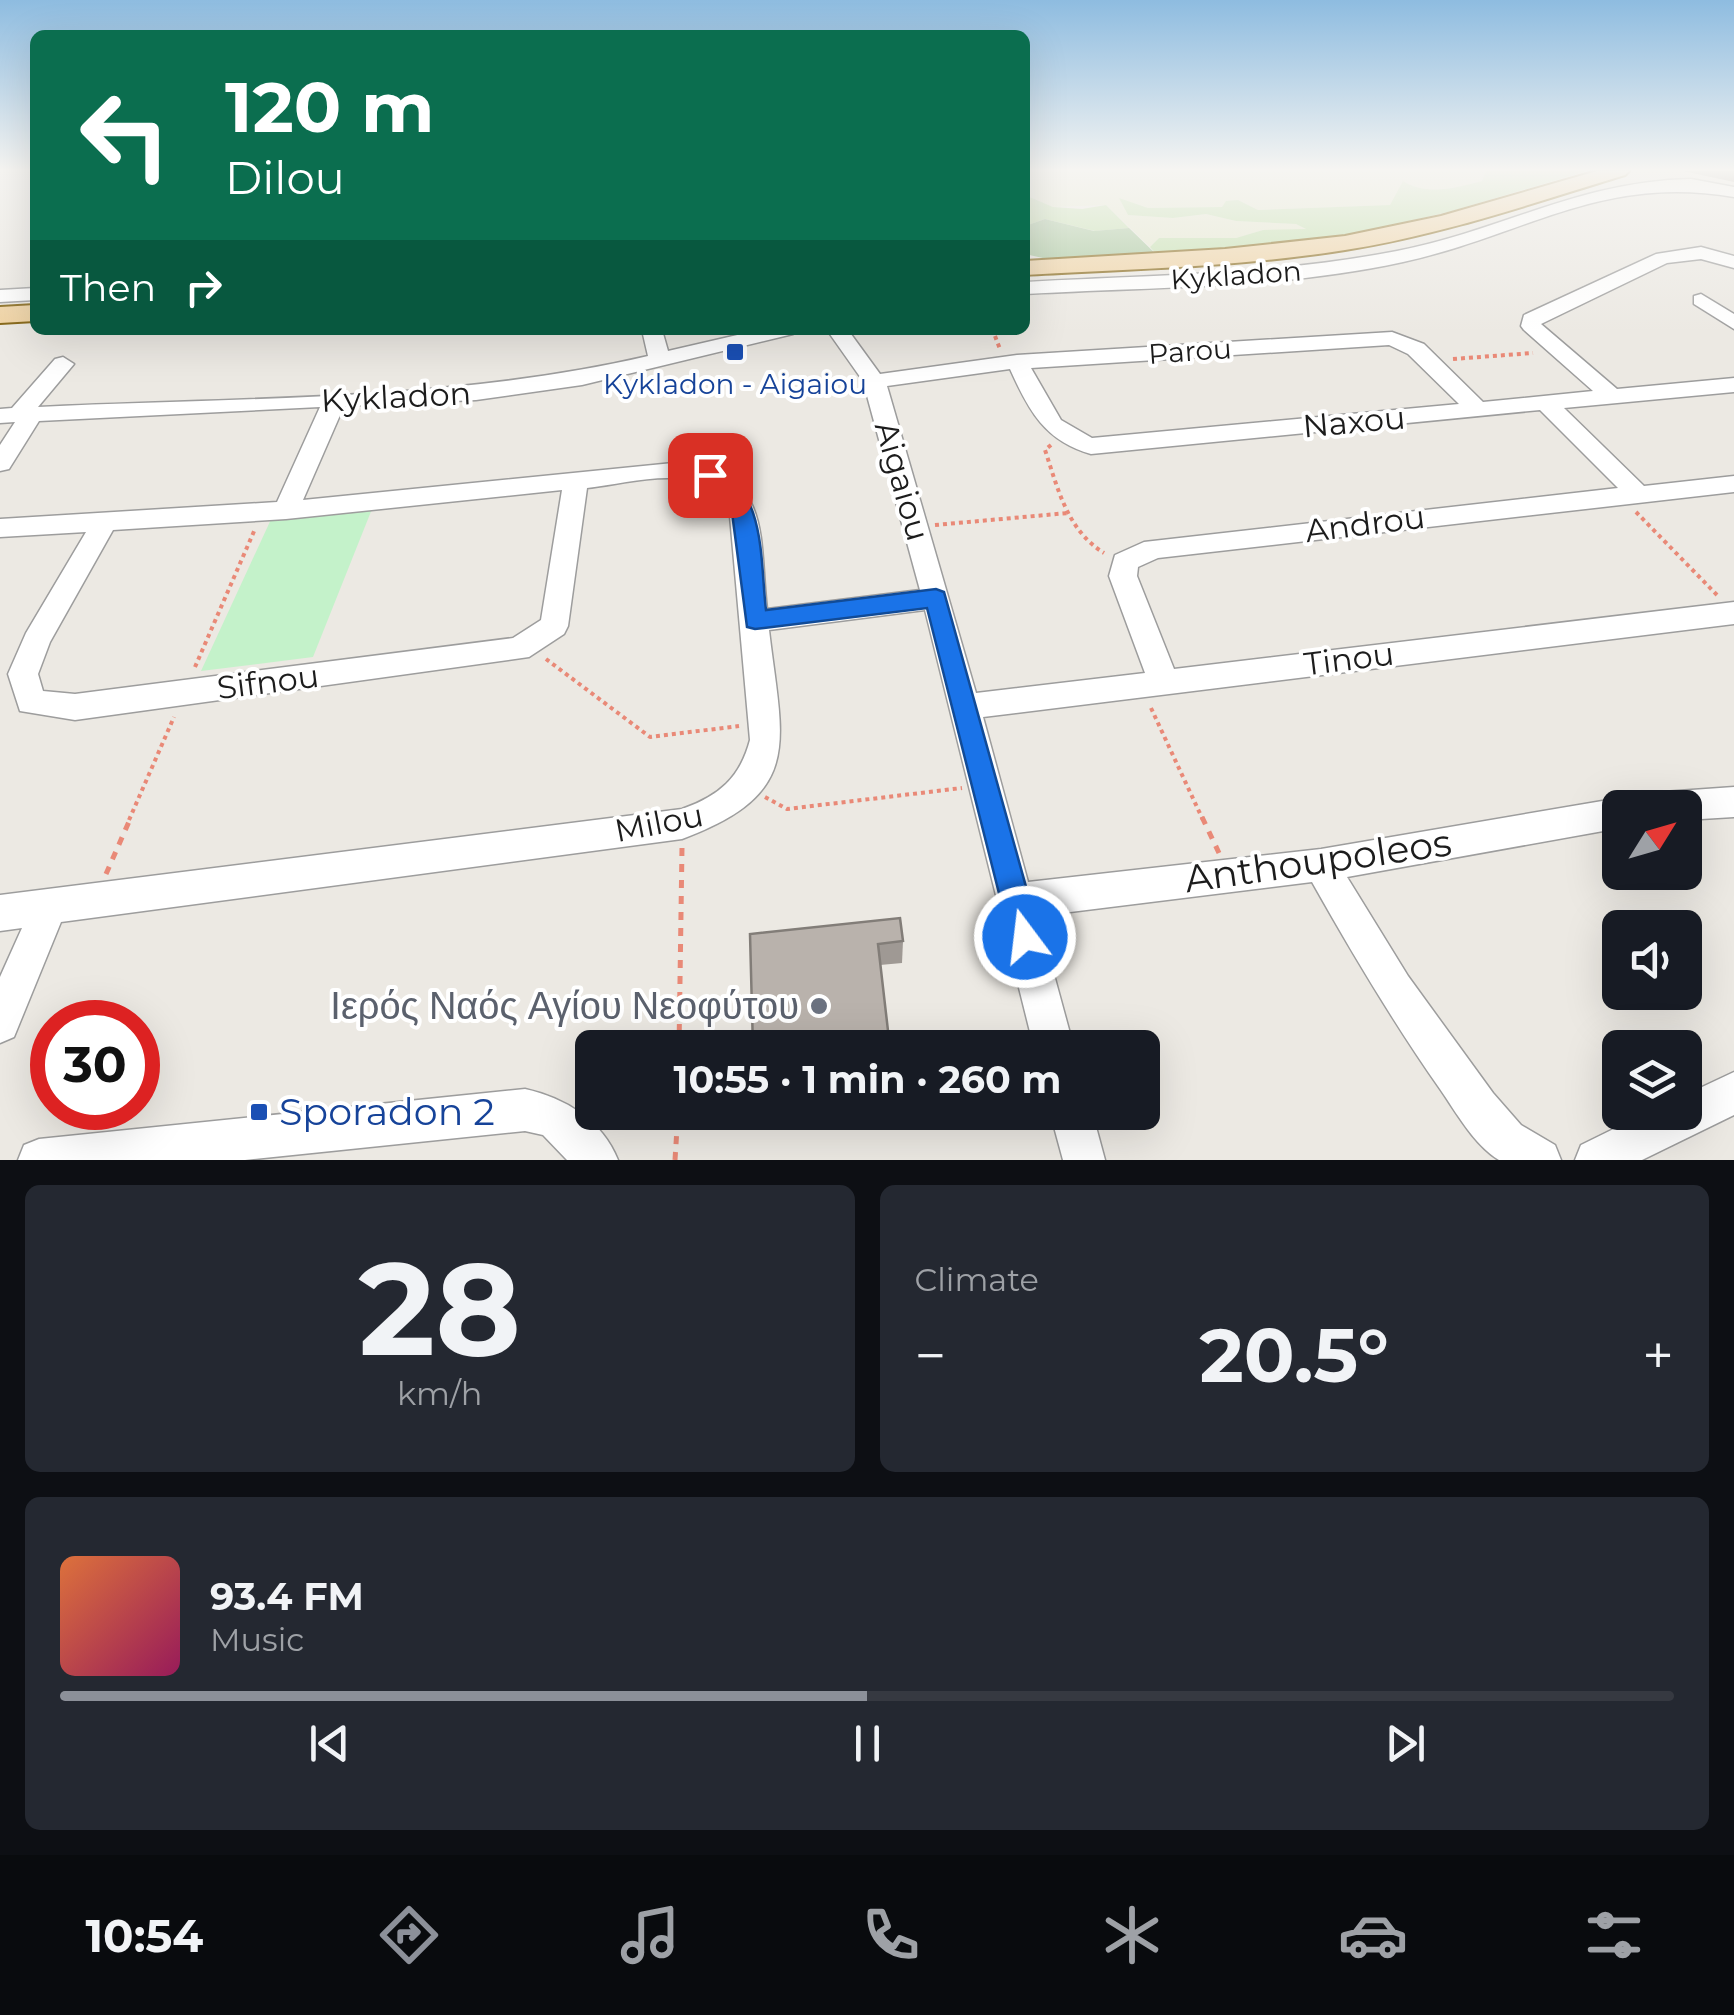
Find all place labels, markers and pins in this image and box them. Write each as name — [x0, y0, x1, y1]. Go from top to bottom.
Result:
marker: Kykladon - Aigaiou — [724, 341, 746, 363]
place label: Kykladon - Aigaiou — [603, 367, 867, 401]
pin — [668, 433, 753, 518]
place label: Ιερός Ναός Αγίου Νεοφύτου — [330, 982, 799, 1029]
marker: Ιερός Ναός Αγίου Νεοφύτου — [808, 995, 830, 1017]
place label: Sporadon 2 — [279, 1088, 495, 1135]
marker: Sporadon 2 — [248, 1101, 270, 1123]

